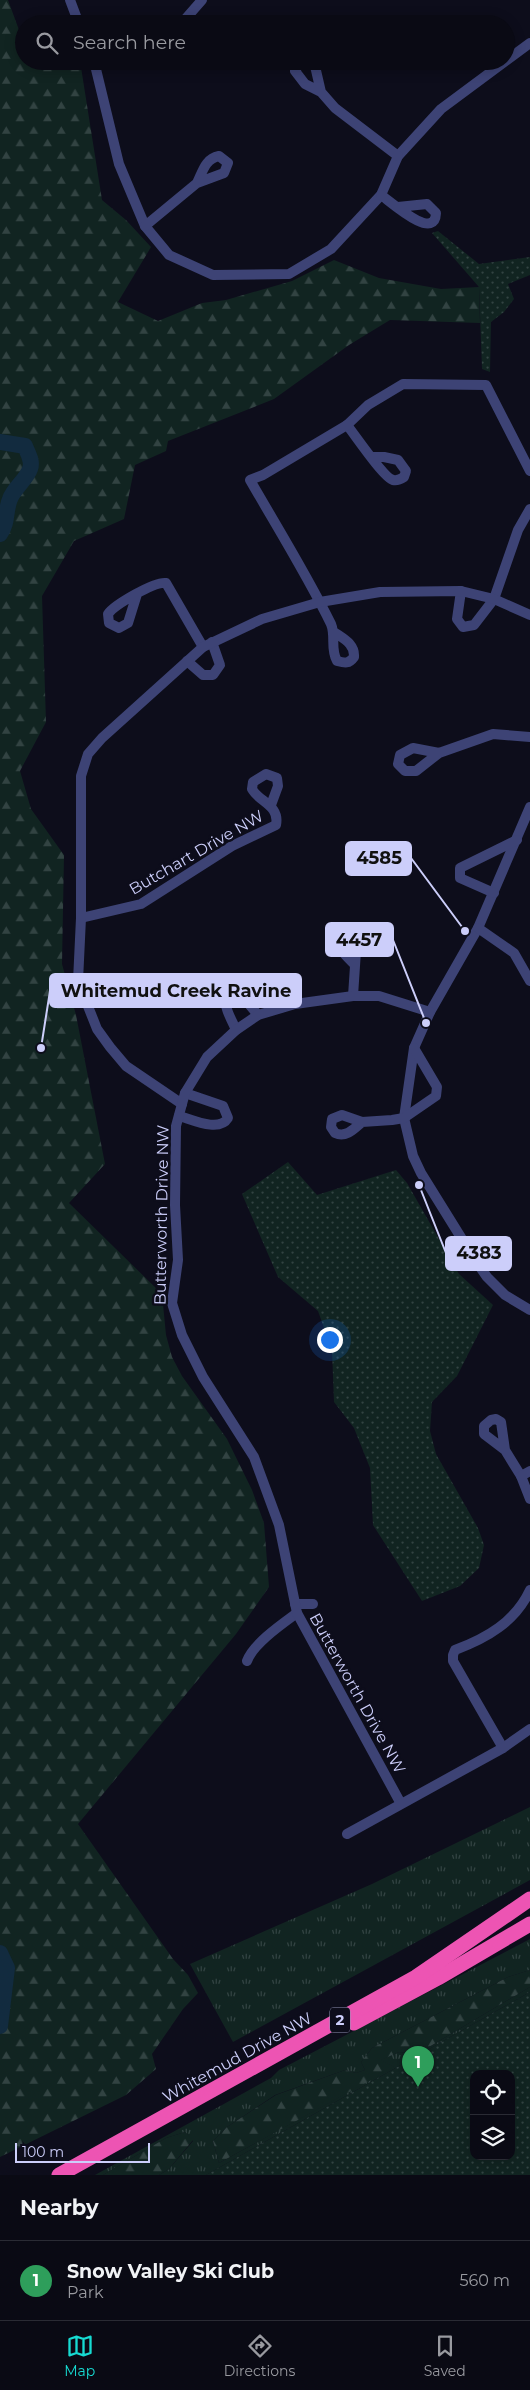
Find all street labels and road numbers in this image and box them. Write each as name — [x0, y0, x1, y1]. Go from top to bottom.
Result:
street label: Butchart Drive NW — [126, 806, 267, 899]
street label: Butterworth Drive NW — [150, 1125, 173, 1305]
street label: Butterworth Drive NW — [306, 1610, 410, 1777]
street label: Whitemud Drive NW — [159, 2008, 315, 2106]
road number: 2 — [330, 2008, 350, 2032]

